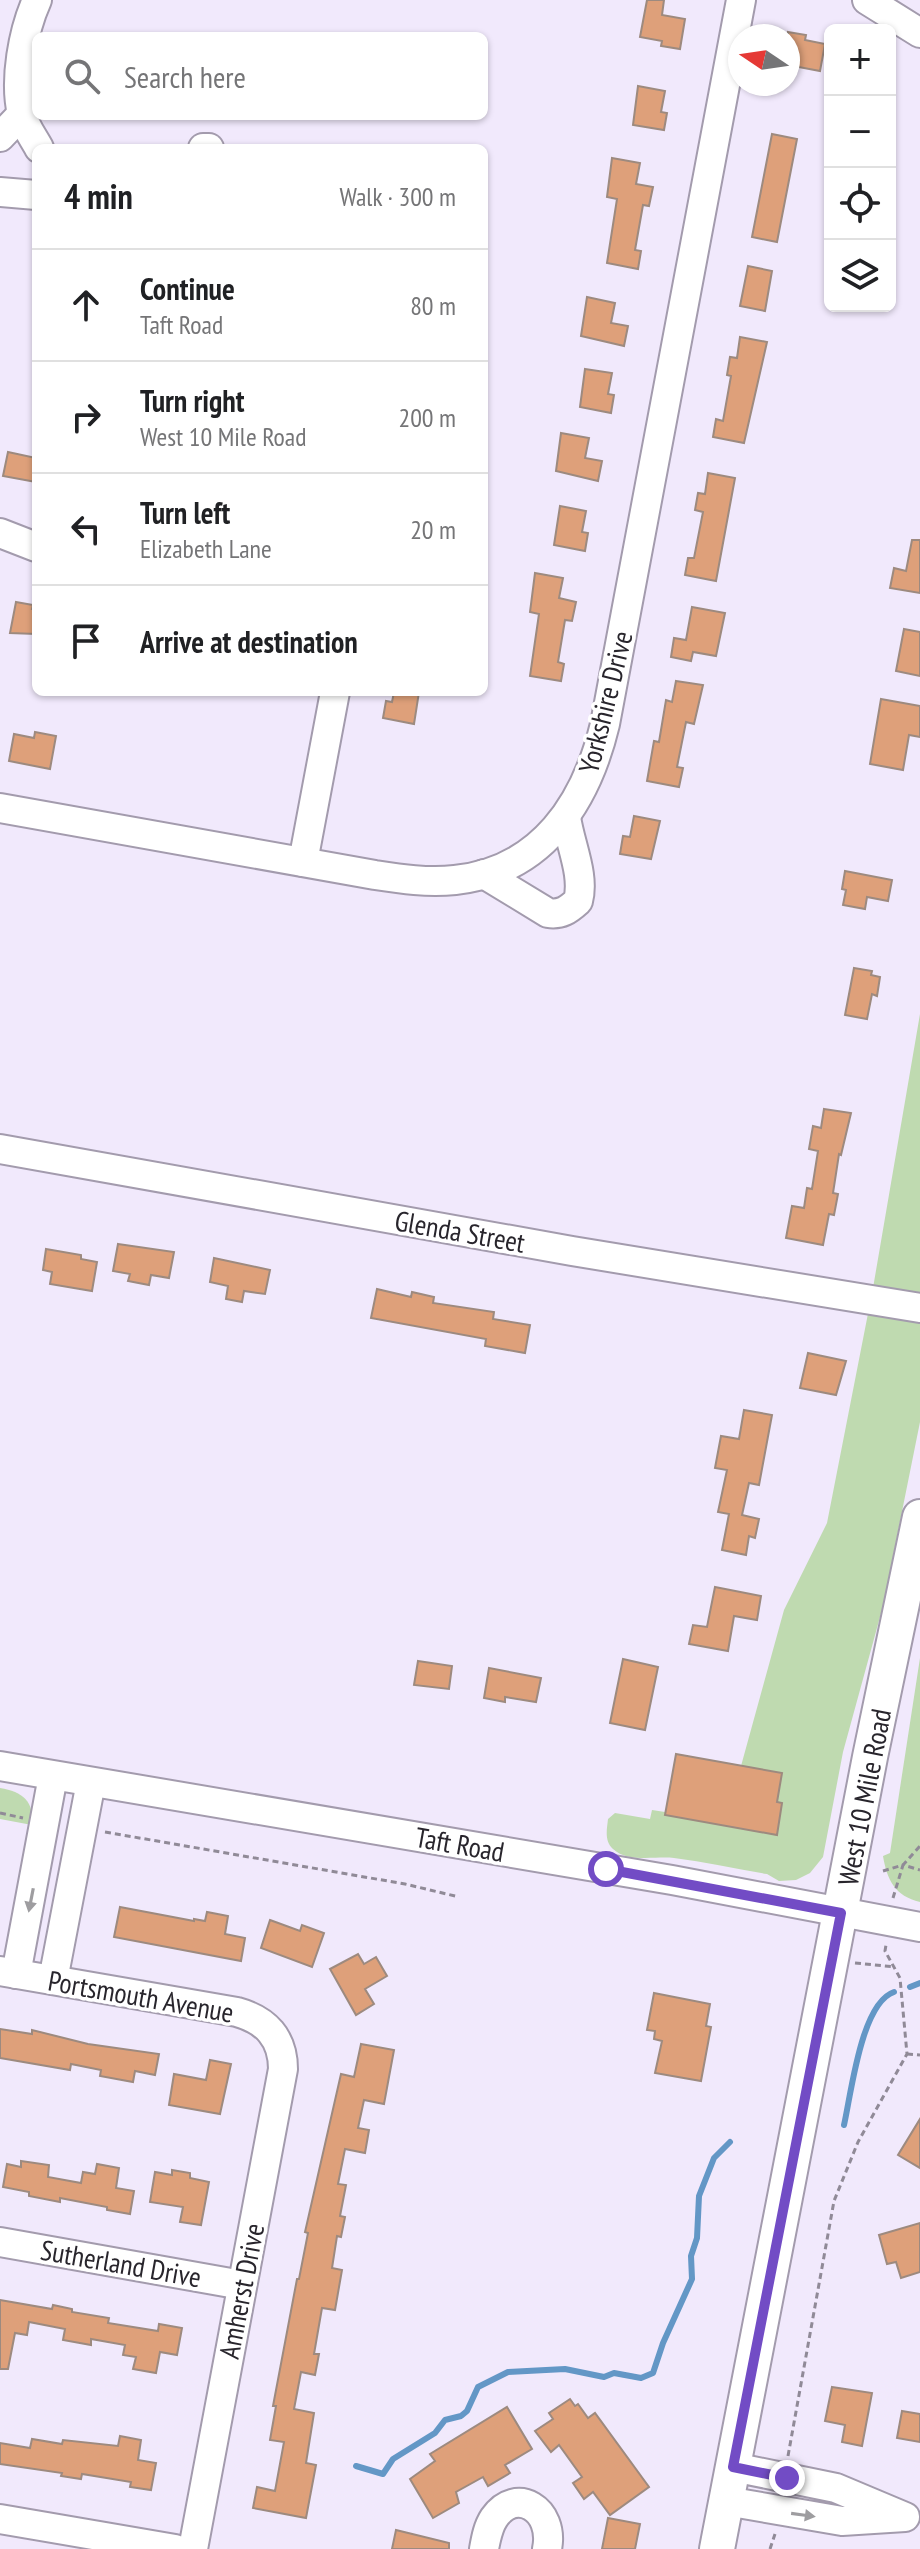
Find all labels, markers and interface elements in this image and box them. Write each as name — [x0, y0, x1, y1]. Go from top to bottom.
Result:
north arrow — [728, 24, 800, 96]
map controls — [824, 24, 896, 312]
button: + — [824, 24, 896, 96]
search box — [32, 32, 488, 120]
icon: search — [60, 54, 104, 98]
text: Search here — [124, 57, 246, 96]
button: − — [824, 96, 896, 168]
button: locate — [824, 168, 896, 240]
text: 4 min — [64, 174, 133, 218]
text: Walk · 300 m — [339, 180, 456, 213]
button: layers — [824, 240, 896, 312]
text: Continue — [140, 269, 235, 308]
icon: ahead — [64, 283, 108, 327]
text: 80 m — [410, 289, 456, 322]
text: Taft Road — [140, 308, 223, 341]
text: Turn right — [140, 381, 244, 420]
icon: right — [64, 395, 108, 439]
text: 200 m — [398, 401, 456, 434]
text: West 10 Mile Road — [140, 420, 307, 453]
text: Turn left — [140, 493, 230, 532]
icon: left — [64, 507, 108, 551]
text: 20 m — [410, 513, 456, 546]
text: Elizabeth Lane — [140, 532, 272, 565]
icon: arrive — [64, 619, 108, 663]
text: Arrive at destination — [140, 622, 358, 661]
street label: Yorkshire Drive — [569, 627, 641, 777]
street label: Glenda Street — [392, 1201, 528, 1261]
street label: West 10 Mile Road — [829, 1705, 899, 1889]
street label: Taft Road — [413, 1818, 507, 1870]
route start — [588, 1851, 624, 1887]
one-way arrow — [24, 1888, 36, 1913]
street label: Portsmouth Avenue — [45, 1961, 237, 2031]
street label: Amherst Drive — [210, 2220, 272, 2362]
street label: Sutherland Drive — [38, 2231, 204, 2295]
route end — [769, 2460, 805, 2496]
one-way arrow — [791, 2509, 816, 2522]

